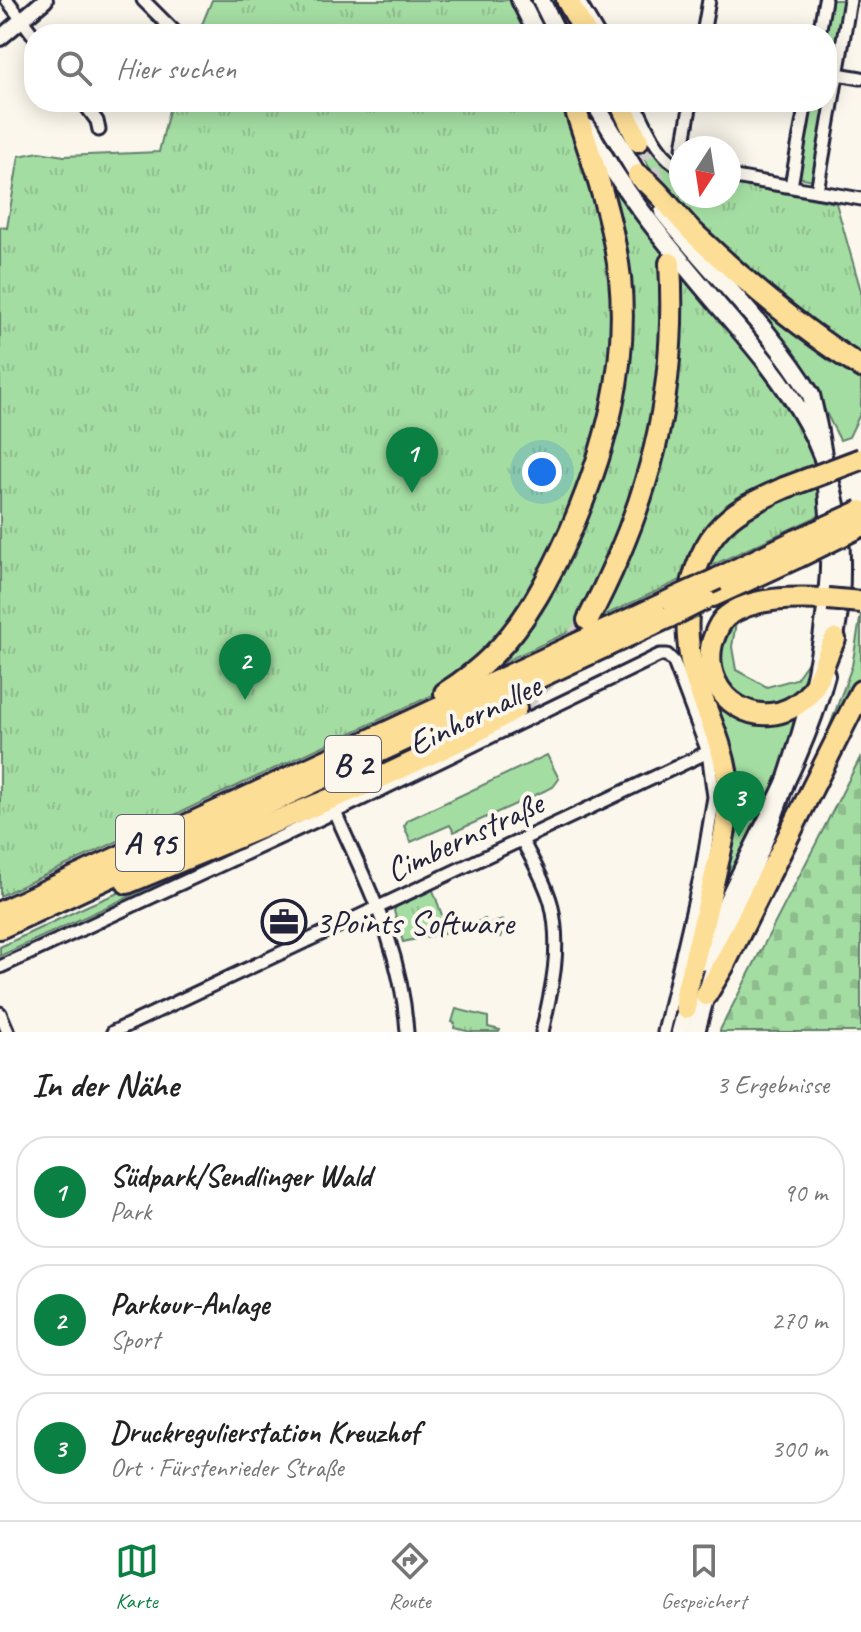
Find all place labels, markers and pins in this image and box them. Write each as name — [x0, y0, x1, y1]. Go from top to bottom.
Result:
pin: 1 — [386, 427, 438, 493]
pin: 2 — [219, 634, 271, 700]
pin: 3 — [713, 771, 765, 837]
office icon: 3Points Software — [260, 898, 308, 946]
place label: 3Points Software — [315, 901, 516, 944]

